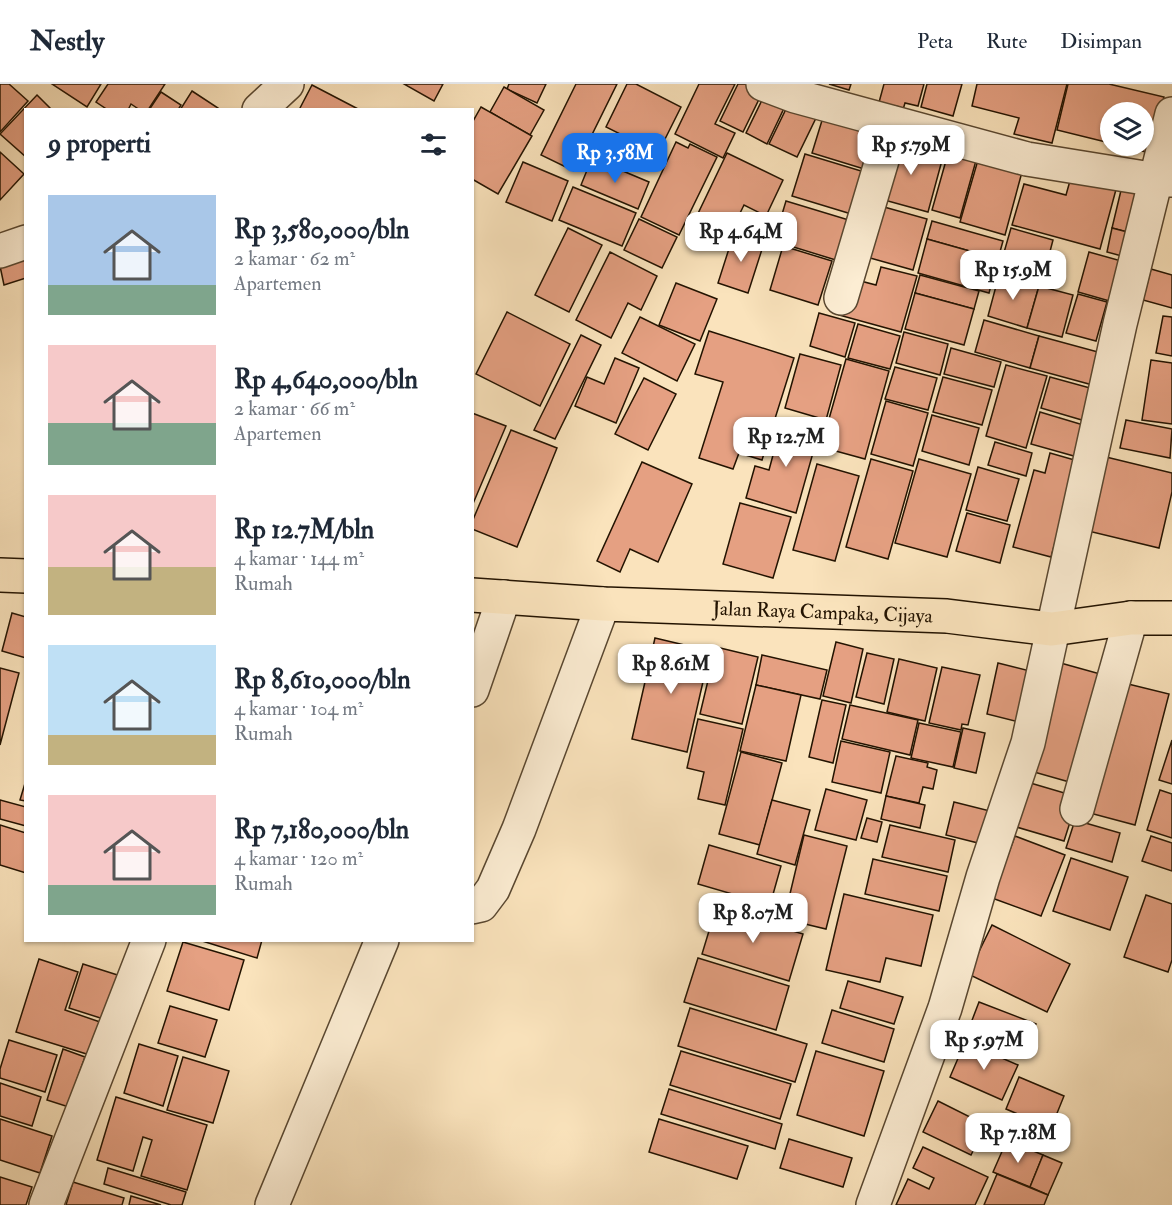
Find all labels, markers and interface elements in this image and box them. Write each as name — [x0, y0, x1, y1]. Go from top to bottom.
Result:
text: Nestly — [30, 24, 104, 59]
text: Peta — [917, 28, 953, 55]
text: Rute — [986, 28, 1027, 55]
text: Disimpan — [1060, 28, 1142, 55]
map controls — [1100, 102, 1154, 156]
button: layers — [1100, 102, 1154, 156]
pin: Rp 5.79M — [849, 125, 973, 176]
text: 9 properti — [48, 128, 151, 160]
icon: filters — [417, 128, 450, 161]
text: Rp 5.79M — [872, 132, 950, 157]
pin: Rp 3.58M — [553, 133, 677, 184]
text: Rp 3.58M — [576, 140, 654, 165]
pin: Rp 4.64M — [679, 212, 803, 263]
text: Rp 3,580,000/bln — [234, 214, 410, 246]
icon: home — [96, 219, 168, 291]
text: Rp 4.64M — [699, 219, 783, 244]
text: 2 kamar · 62 m² — [234, 246, 355, 271]
pin: Rp 15.9M — [951, 250, 1075, 301]
text: Rp 15.9M — [974, 257, 1052, 282]
text: Apartemen — [234, 271, 321, 296]
text: Rp 4,640,000/bln — [234, 364, 418, 396]
icon: home — [96, 369, 168, 441]
text: 2 kamar · 66 m² — [234, 396, 355, 421]
pin: Rp 12.7M — [724, 417, 848, 468]
text: Apartemen — [234, 421, 321, 446]
text: Rp 12.7M — [747, 424, 825, 449]
text: Rp 12.7M/bln — [234, 514, 374, 546]
icon: home — [96, 519, 168, 591]
text: 4 kamar · 144 m² — [234, 546, 364, 571]
text: Rumah — [234, 571, 293, 596]
street label: Jalan Raya Campaka, Cijaya — [711, 595, 934, 628]
pin: Rp 8.61M — [609, 644, 733, 695]
text: Rp 8.61M — [632, 651, 710, 676]
text: Rp 8,610,000/bln — [234, 664, 411, 696]
icon: home — [96, 669, 168, 741]
text: 4 kamar · 104 m² — [234, 696, 364, 721]
text: Rumah — [234, 721, 293, 746]
text: Rp 7,180,000/bln — [234, 814, 409, 846]
icon: home — [96, 819, 168, 891]
text: 4 kamar · 120 m² — [234, 846, 363, 871]
text: Rumah — [234, 871, 293, 896]
pin: Rp 8.07M — [691, 893, 815, 944]
text: Rp 8.07M — [713, 900, 793, 925]
pin: Rp 5.97M — [922, 1020, 1046, 1071]
text: Rp 5.97M — [944, 1027, 1024, 1052]
pin: Rp 7.18M — [956, 1113, 1080, 1164]
text: Rp 7.18M — [979, 1120, 1057, 1145]

